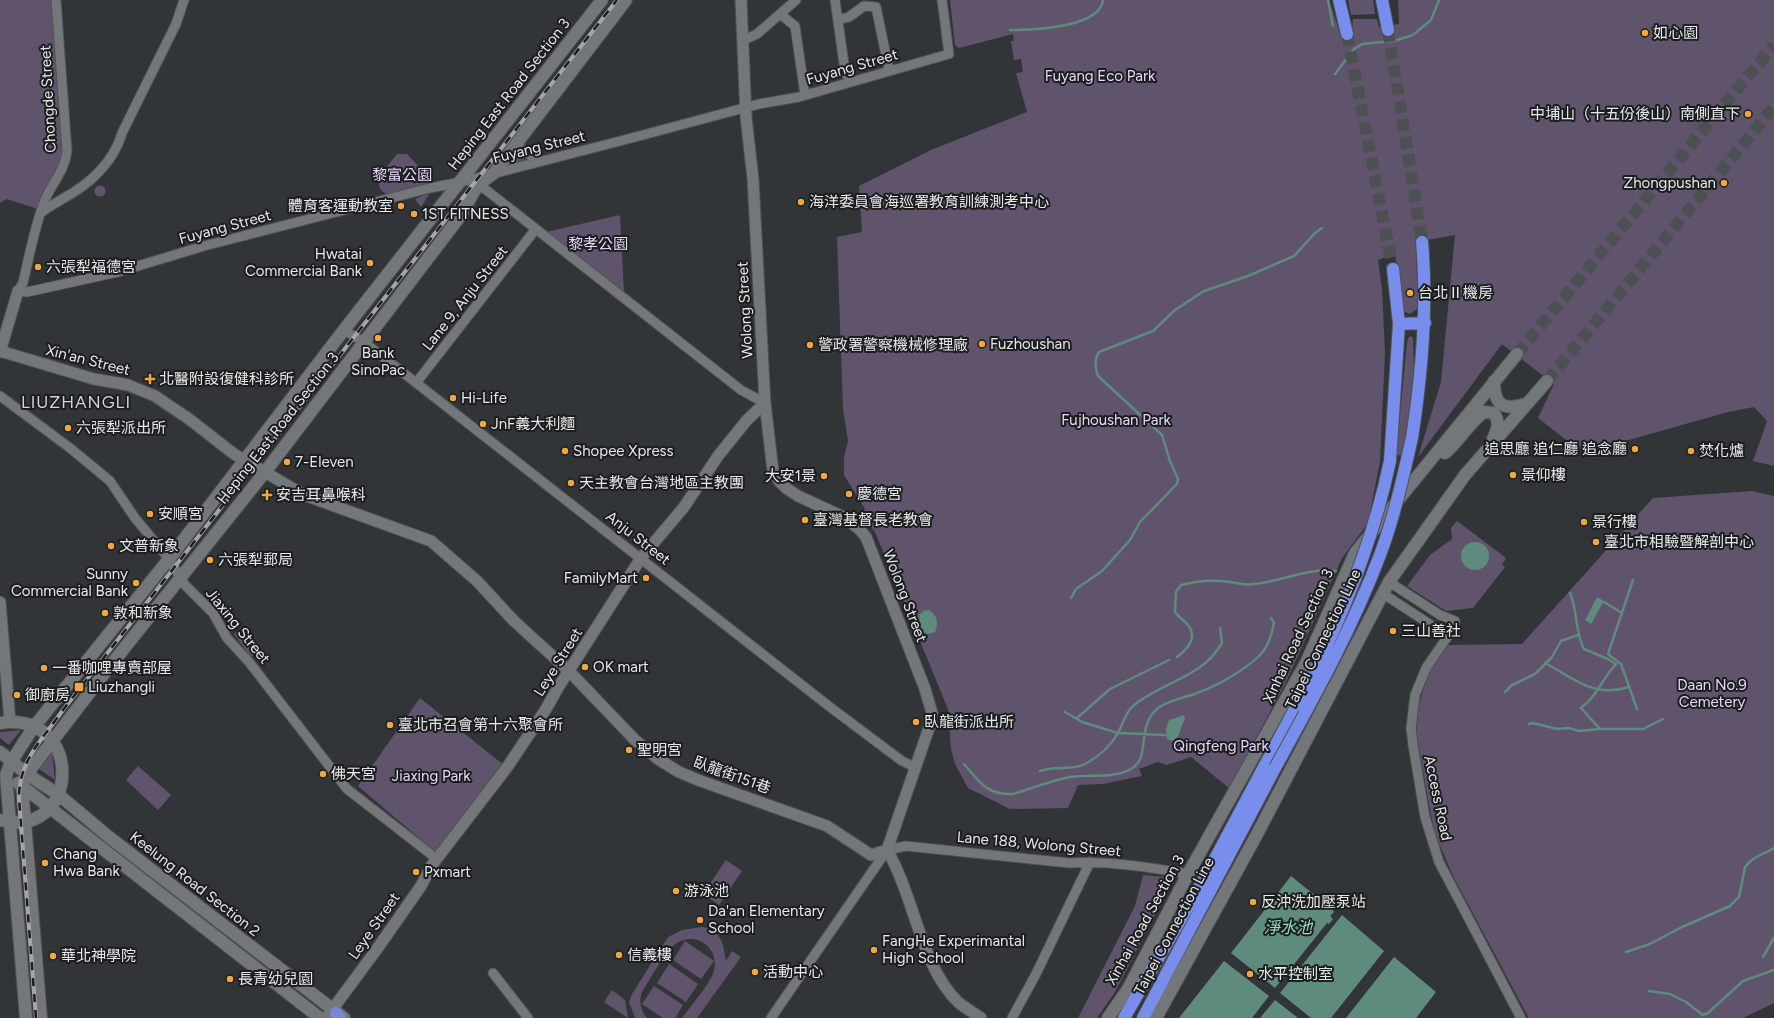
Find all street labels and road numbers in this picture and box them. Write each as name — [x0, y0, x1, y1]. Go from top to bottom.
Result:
street label: Heping East Road Section 3 — [444, 15, 574, 173]
street label: Chongde Street — [36, 44, 60, 153]
street label: Fuyang Street — [804, 45, 900, 89]
street label: Fuyang Street — [491, 127, 587, 167]
street label: Fuyang Street — [177, 206, 273, 248]
street label: Lane 9, Anju Street — [419, 242, 512, 354]
street label: Wolong Street — [733, 261, 757, 359]
street label: Xin'an Street — [44, 341, 132, 379]
street label: Heping East Road Section 3 — [213, 349, 343, 507]
street label: Anju Street — [602, 507, 674, 569]
street label: Wolong Street — [879, 547, 931, 645]
street label: Xinhai Road Section 3 — [1259, 566, 1337, 706]
street label: Taipei Connection Line — [1281, 566, 1365, 712]
street label: Jiaxing Street — [202, 584, 274, 668]
street label: Leye Street — [530, 624, 586, 700]
street label: 臥龍街151巷 — [691, 753, 773, 797]
street label: Access Road — [1420, 754, 1456, 842]
street label: Keelung Road Section 2 — [126, 828, 264, 940]
street label: Lane 188, Wolong Street — [956, 828, 1122, 860]
street label: Xinhai Road Section 3 — [1102, 852, 1188, 988]
street label: Taipei Connection Line — [1130, 854, 1218, 998]
street label: Leye Street — [344, 889, 404, 963]

